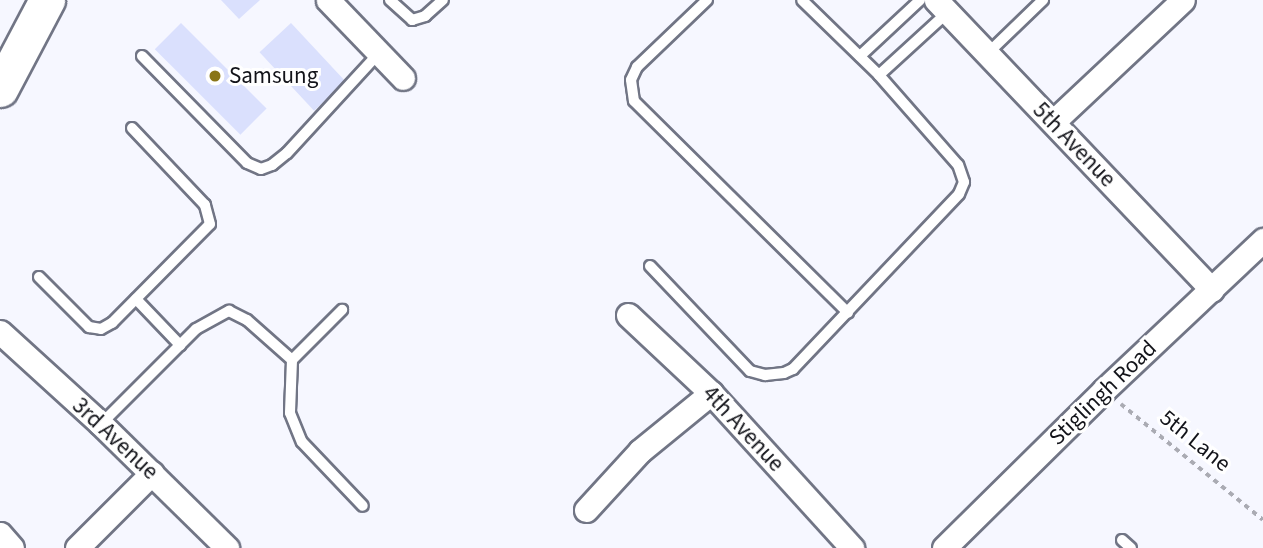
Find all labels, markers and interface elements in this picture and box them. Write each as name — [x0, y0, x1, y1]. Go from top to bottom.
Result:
place label: Samsung — [229, 62, 318, 90]
marker: Samsung — [207, 68, 223, 84]
street label: 5th Avenue — [1027, 97, 1121, 193]
street label: Stiglingh Road — [1043, 335, 1163, 451]
street label: 4th Avenue — [696, 380, 790, 478]
street label: 3rd Avenue — [66, 392, 164, 486]
street label: 5th Lane — [1154, 404, 1236, 478]

